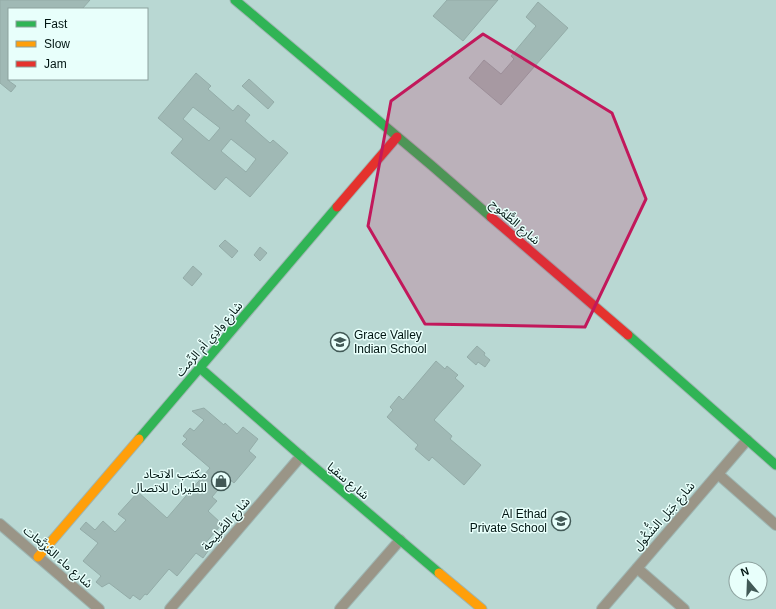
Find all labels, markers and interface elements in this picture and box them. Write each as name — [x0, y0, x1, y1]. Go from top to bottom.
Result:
legend — [8, 8, 148, 80]
text: Fast — [44, 17, 68, 31]
text: Slow — [44, 37, 70, 51]
text: Jam — [44, 57, 67, 71]
street label: شارع الطُّمُوح — [486, 196, 543, 249]
street label: شارع وادِي أم الرِّمث — [172, 298, 247, 381]
place label: Grace Valley Indian School — [354, 328, 427, 356]
school or university icon: Grace Valley Indian School — [329, 331, 351, 353]
street label: شارع سقيا — [323, 460, 372, 504]
place label: مكتب الاتحاد للطيران للاتصال — [131, 467, 207, 495]
shop icon: مكتب الاتحاد للطيران للاتصال — [210, 470, 232, 492]
street label: شارع جَبَل الشُّكُول — [628, 476, 699, 554]
street label: شارع الصَّلِيحة — [199, 495, 254, 555]
place label: Al Ethad Private School — [470, 507, 547, 535]
school or university icon: Al Ethad Private School — [550, 510, 572, 532]
street label: شارع ماء المُرَبَّعات — [19, 523, 95, 592]
north arrow — [728, 561, 768, 601]
text: N — [739, 565, 751, 579]

